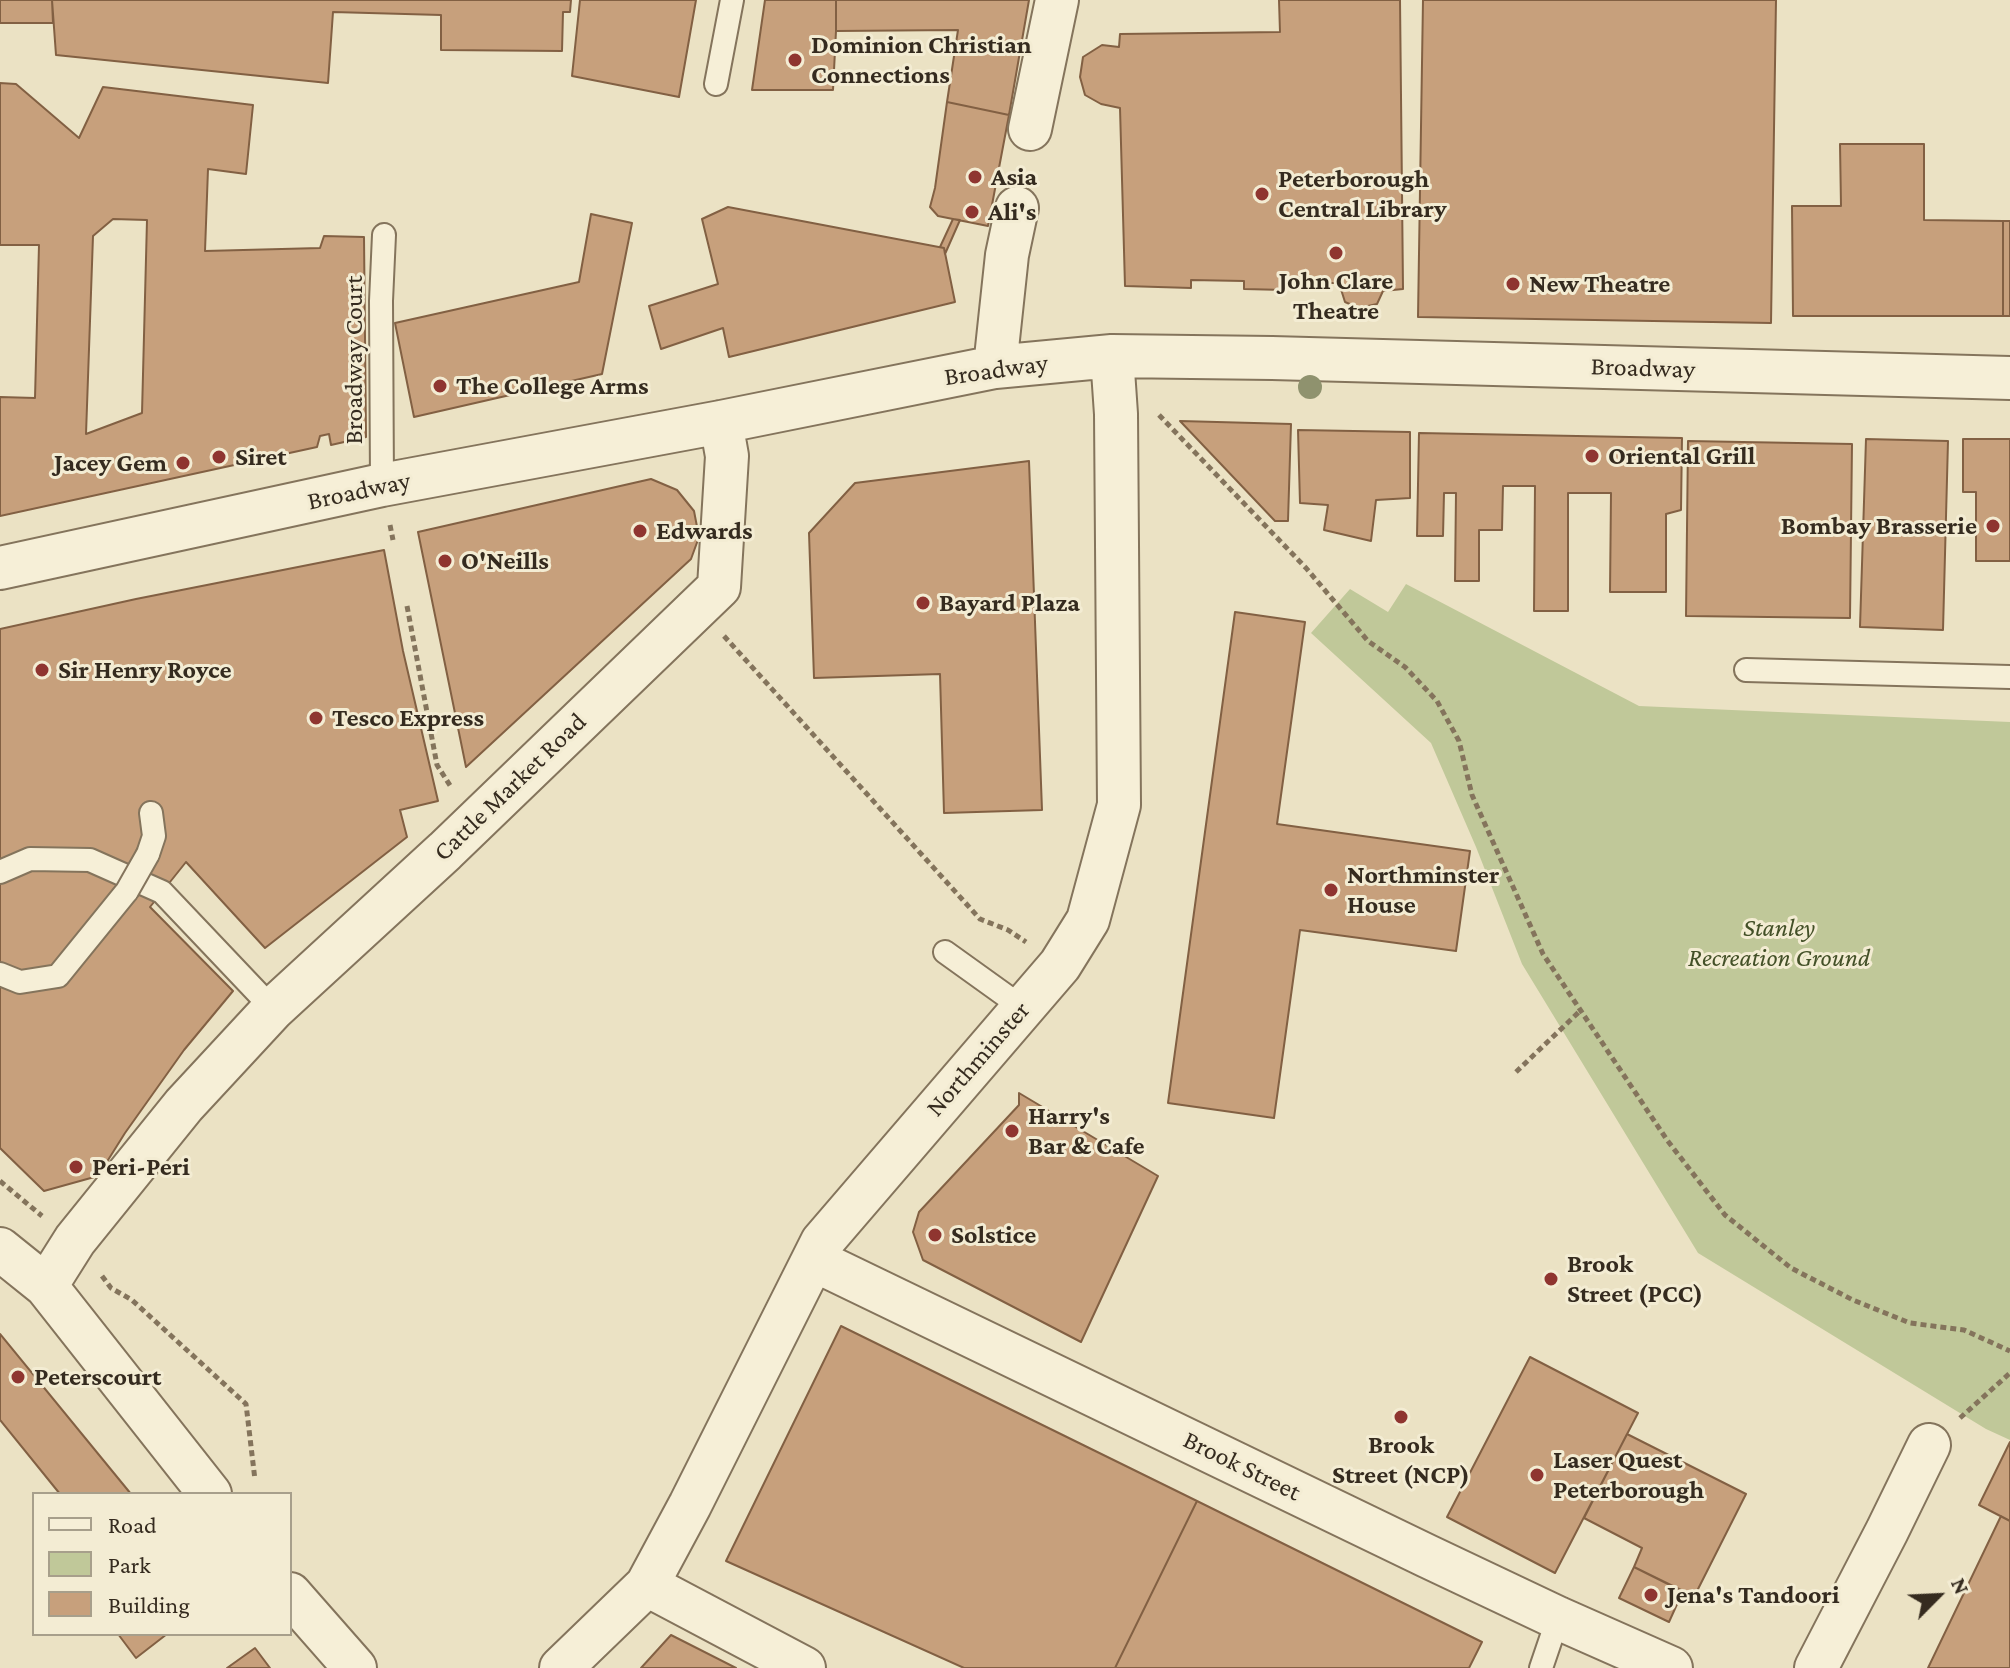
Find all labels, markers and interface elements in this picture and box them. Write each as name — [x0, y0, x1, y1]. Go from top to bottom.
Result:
place label: Dominion Christian Connections — [811, 29, 1032, 90]
marker: Dominion Christian Connections — [786, 51, 804, 69]
place label: Asia — [991, 161, 1037, 193]
place label: Peterborough Central Library — [1278, 163, 1447, 224]
marker: Asia — [966, 168, 984, 186]
marker: Peterborough Central Library — [1253, 185, 1271, 203]
place label: Ali's — [988, 196, 1036, 228]
marker: Ali's — [963, 203, 981, 221]
marker: John Clare Theatre — [1327, 244, 1345, 262]
place label: John Clare Theatre — [1279, 265, 1393, 326]
place label: New Theatre — [1529, 268, 1670, 300]
marker: New Theatre — [1504, 275, 1522, 293]
street label: Broadway Court — [338, 276, 370, 444]
street label: Broadway — [942, 347, 1050, 393]
street label: Broadway — [1590, 351, 1696, 385]
place label: The College Arms — [456, 370, 649, 402]
marker: The College Arms — [431, 377, 449, 395]
place label: Oriental Grill — [1608, 440, 1755, 472]
place label: Siret — [235, 441, 287, 473]
place label: Jacey Gem — [54, 447, 167, 479]
marker: Oriental Grill — [1583, 447, 1601, 465]
marker: Siret — [210, 448, 228, 466]
marker: Jacey Gem — [174, 454, 192, 472]
street label: Broadway — [305, 465, 413, 517]
place label: Bombay Brasserie — [1781, 510, 1977, 542]
place label: Edwards — [656, 515, 753, 547]
marker: Bombay Brasserie — [1984, 517, 2002, 535]
marker: Edwards — [631, 522, 649, 540]
place label: O'Neills — [461, 545, 549, 577]
marker: O'Neills — [436, 552, 454, 570]
place label: Bayard Plaza — [939, 587, 1080, 619]
marker: Bayard Plaza — [914, 594, 932, 612]
place label: Sir Henry Royce — [58, 654, 232, 686]
marker: Sir Henry Royce — [33, 661, 51, 679]
place label: Tesco Express — [332, 702, 484, 734]
street label: Cattle Market Road — [427, 706, 593, 868]
marker: Tesco Express — [307, 709, 325, 727]
place label: Northminster House — [1347, 859, 1499, 920]
marker: Northminster House — [1322, 881, 1340, 899]
park label: Stanley Recreation Ground — [1688, 912, 1870, 974]
street label: Northminster — [919, 995, 1037, 1123]
place label: Harry's Bar & Cafe — [1028, 1100, 1145, 1162]
marker: Harry's Bar & Cafe — [1003, 1122, 1021, 1140]
place label: Peri-Peri — [92, 1151, 190, 1183]
marker: Peri-Peri — [67, 1158, 85, 1176]
place label: Solstice — [951, 1219, 1036, 1251]
marker: Solstice — [926, 1226, 944, 1244]
place label: Brook Street (PCC) — [1567, 1248, 1703, 1310]
marker: Brook Street (PCC) — [1542, 1270, 1560, 1288]
place label: Peterscourt — [34, 1361, 161, 1393]
marker: Peterscourt — [9, 1368, 27, 1386]
marker: Brook Street (NCP) — [1392, 1408, 1410, 1426]
street label: Brook Street — [1178, 1424, 1306, 1508]
place label: Brook Street (NCP) — [1332, 1429, 1470, 1490]
place label: Laser Quest Peterborough — [1553, 1444, 1704, 1506]
marker: Laser Quest Peterborough — [1528, 1466, 1546, 1484]
legend — [32, 1492, 292, 1636]
text: Road — [108, 1511, 157, 1538]
text: Park — [108, 1551, 151, 1578]
north arrow — [1898, 1556, 1978, 1636]
text: N — [1946, 1574, 1975, 1598]
place label: Jena's Tandoori — [1667, 1579, 1839, 1611]
marker: Jena's Tandoori — [1642, 1586, 1660, 1604]
text: Building — [108, 1591, 190, 1618]

